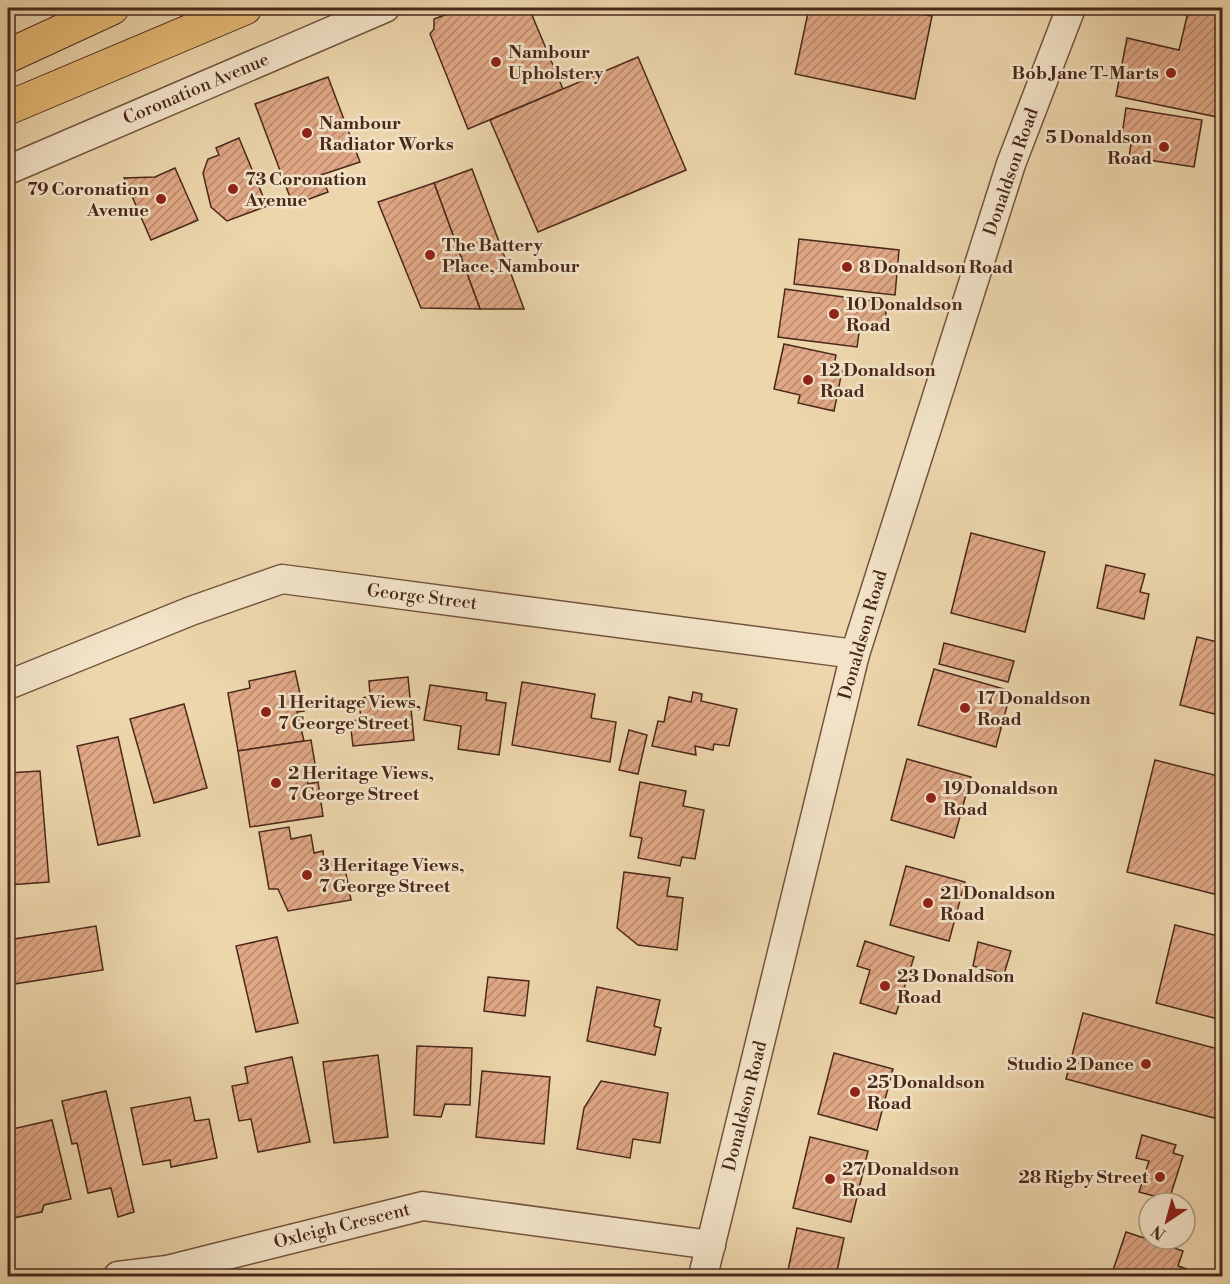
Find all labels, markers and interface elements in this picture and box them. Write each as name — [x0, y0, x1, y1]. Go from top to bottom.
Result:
place label: Nambour Upholstery — [508, 41, 604, 85]
street label: Coronation Avenue — [120, 48, 272, 130]
marker: Nambour Upholstery — [489, 55, 503, 69]
place label: Bob Jane T-Marts — [1012, 62, 1159, 85]
marker: Bob Jane T-Marts — [1164, 66, 1178, 80]
street label: Donaldson Road — [978, 104, 1044, 239]
place label: Nambour Radiator Works — [319, 112, 454, 156]
marker: Nambour Radiator Works — [300, 126, 314, 140]
place label: 5 Donaldson Road — [1046, 126, 1152, 170]
marker: 5 Donaldson Road — [1157, 140, 1171, 154]
place label: 73 Coronation Avenue — [244, 168, 367, 212]
place label: 79 Coronation Avenue — [27, 178, 149, 222]
marker: 73 Coronation Avenue — [226, 182, 240, 196]
marker: 79 Coronation Avenue — [154, 192, 168, 206]
place label: The Battery Place, Nambour — [442, 234, 580, 278]
marker: The Battery Place, Nambour — [423, 248, 437, 262]
place label: 8 Donaldson Road — [859, 256, 1013, 279]
marker: 8 Donaldson Road — [840, 260, 854, 274]
place label: 10 Donaldson Road — [846, 293, 962, 337]
marker: 10 Donaldson Road — [827, 307, 841, 321]
place label: 12 Donaldson Road — [820, 359, 936, 403]
marker: 12 Donaldson Road — [801, 373, 815, 387]
street label: Donaldson Road — [834, 567, 893, 702]
street label: George Street — [366, 579, 479, 615]
place label: 17 Donaldson Road — [977, 687, 1091, 731]
place label: 1 Heritage Views, 7 George Street — [278, 691, 421, 735]
marker: 17 Donaldson Road — [958, 701, 972, 715]
marker: 1 Heritage Views, 7 George Street — [259, 705, 273, 719]
place label: 2 Heritage Views, 7 George Street — [288, 762, 434, 806]
marker: 2 Heritage Views, 7 George Street — [269, 776, 283, 790]
place label: 19 Donaldson Road — [943, 777, 1058, 821]
marker: 19 Donaldson Road — [924, 791, 938, 805]
place label: 3 Heritage Views, 7 George Street — [319, 854, 465, 898]
marker: 3 Heritage Views, 7 George Street — [300, 868, 314, 882]
place label: 21 Donaldson Road — [940, 882, 1055, 926]
marker: 21 Donaldson Road — [921, 896, 935, 910]
place label: 23 Donaldson Road — [897, 965, 1014, 1009]
marker: 23 Donaldson Road — [878, 979, 892, 993]
street label: Donaldson Road — [718, 1038, 773, 1174]
place label: Studio 2 Dance — [1007, 1053, 1134, 1076]
marker: Studio 2 Dance — [1139, 1057, 1153, 1071]
place label: 25 Donaldson Road — [867, 1071, 985, 1115]
marker: 25 Donaldson Road — [848, 1085, 862, 1099]
place label: 27 Donaldson Road — [842, 1158, 959, 1202]
place label: 28 Rigby Street — [1019, 1166, 1149, 1189]
marker: 28 Rigby Street — [1153, 1170, 1167, 1184]
marker: 27 Donaldson Road — [823, 1172, 837, 1186]
north arrow — [1137, 1191, 1197, 1251]
street label: Oxleigh Crescent — [272, 1198, 413, 1254]
text: N — [1147, 1220, 1170, 1244]

